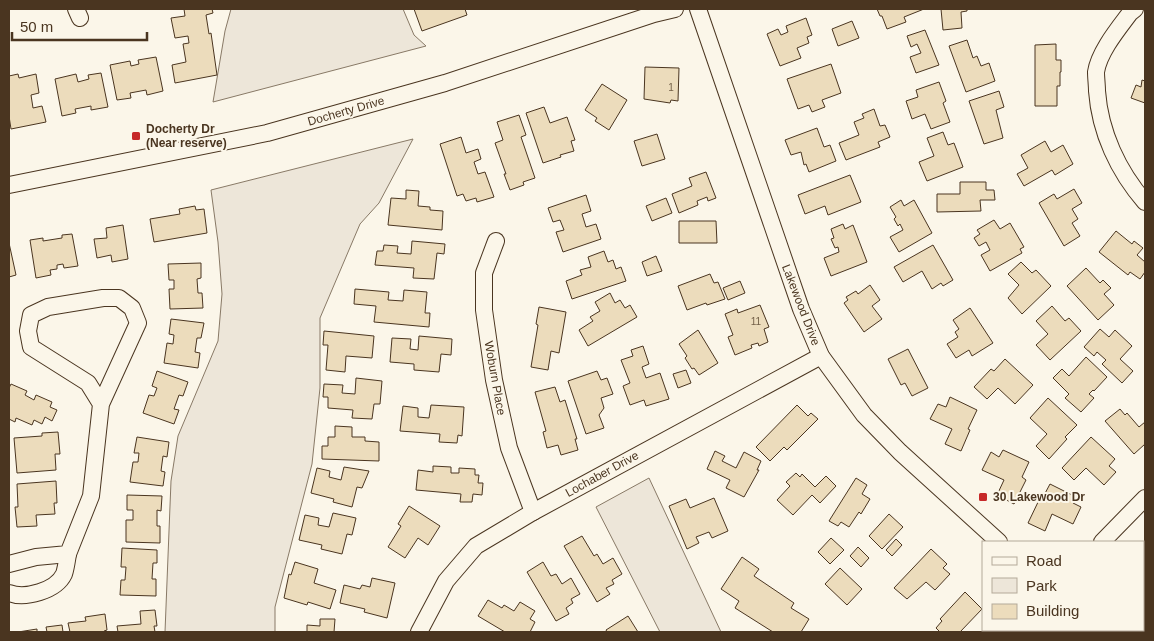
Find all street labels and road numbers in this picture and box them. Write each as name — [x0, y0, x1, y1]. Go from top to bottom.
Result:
street label: Docherty Drive — [306, 93, 386, 129]
street label: Lakewood Drive — [779, 262, 823, 348]
street label: Woburn Place — [482, 340, 508, 417]
street label: Lochaber Drive — [563, 448, 641, 500]

